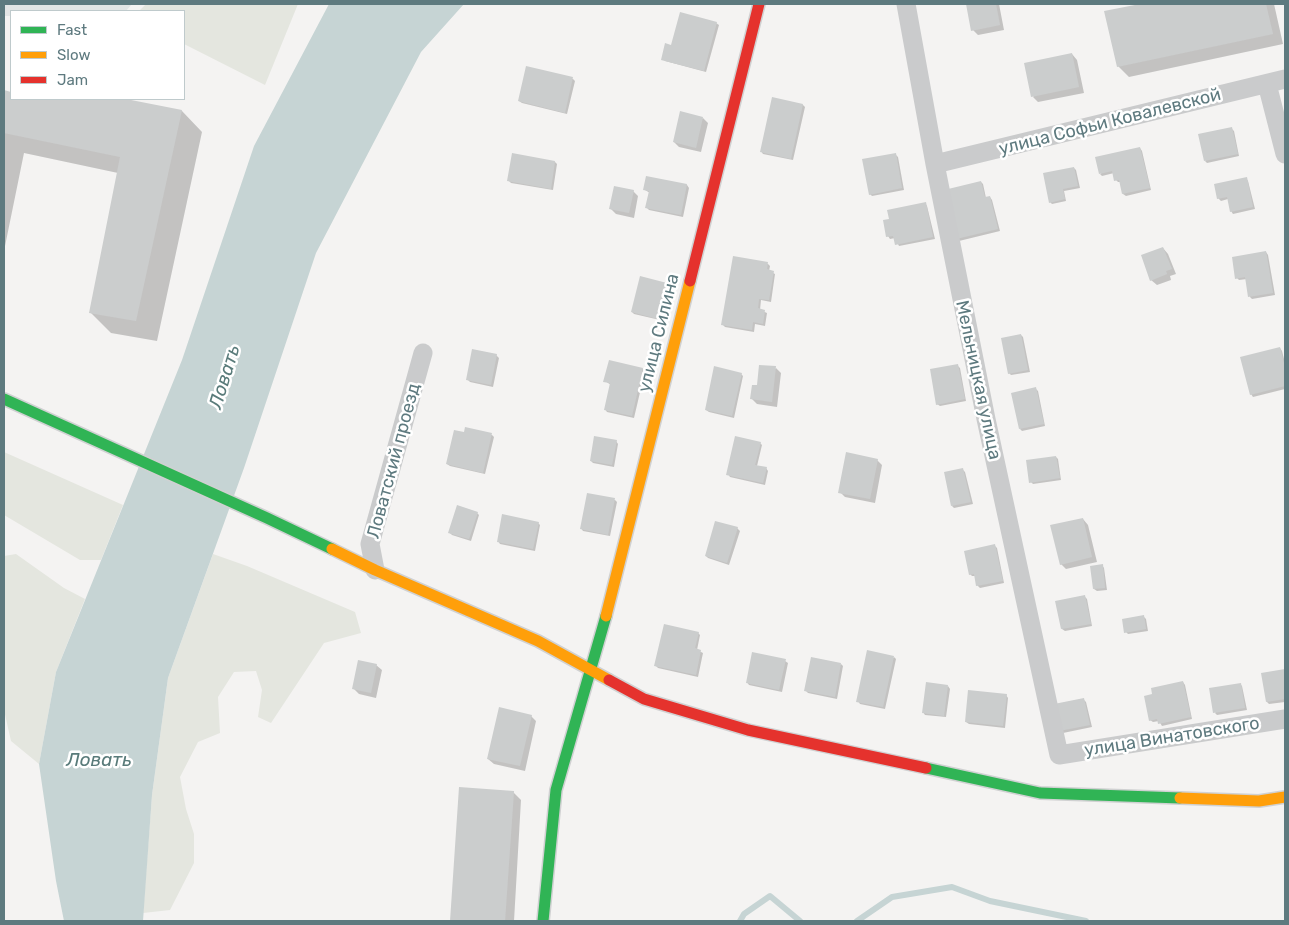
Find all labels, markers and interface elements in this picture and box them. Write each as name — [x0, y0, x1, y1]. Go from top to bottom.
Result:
legend — [10, 10, 185, 100]
text: Fast — [57, 21, 87, 39]
text: Slow — [57, 46, 90, 64]
text: Jam — [57, 71, 88, 89]
street label: улица Софьи Ковалевской — [997, 84, 1223, 160]
street label: улица Силина — [634, 271, 684, 395]
street label: Мельницкая улица — [951, 298, 1005, 462]
water label: Ловать — [205, 343, 245, 411]
street label: Ловатский проезд — [363, 381, 425, 541]
street label: улица Винатовского — [1083, 712, 1261, 762]
water label: Ловать — [66, 750, 132, 772]

